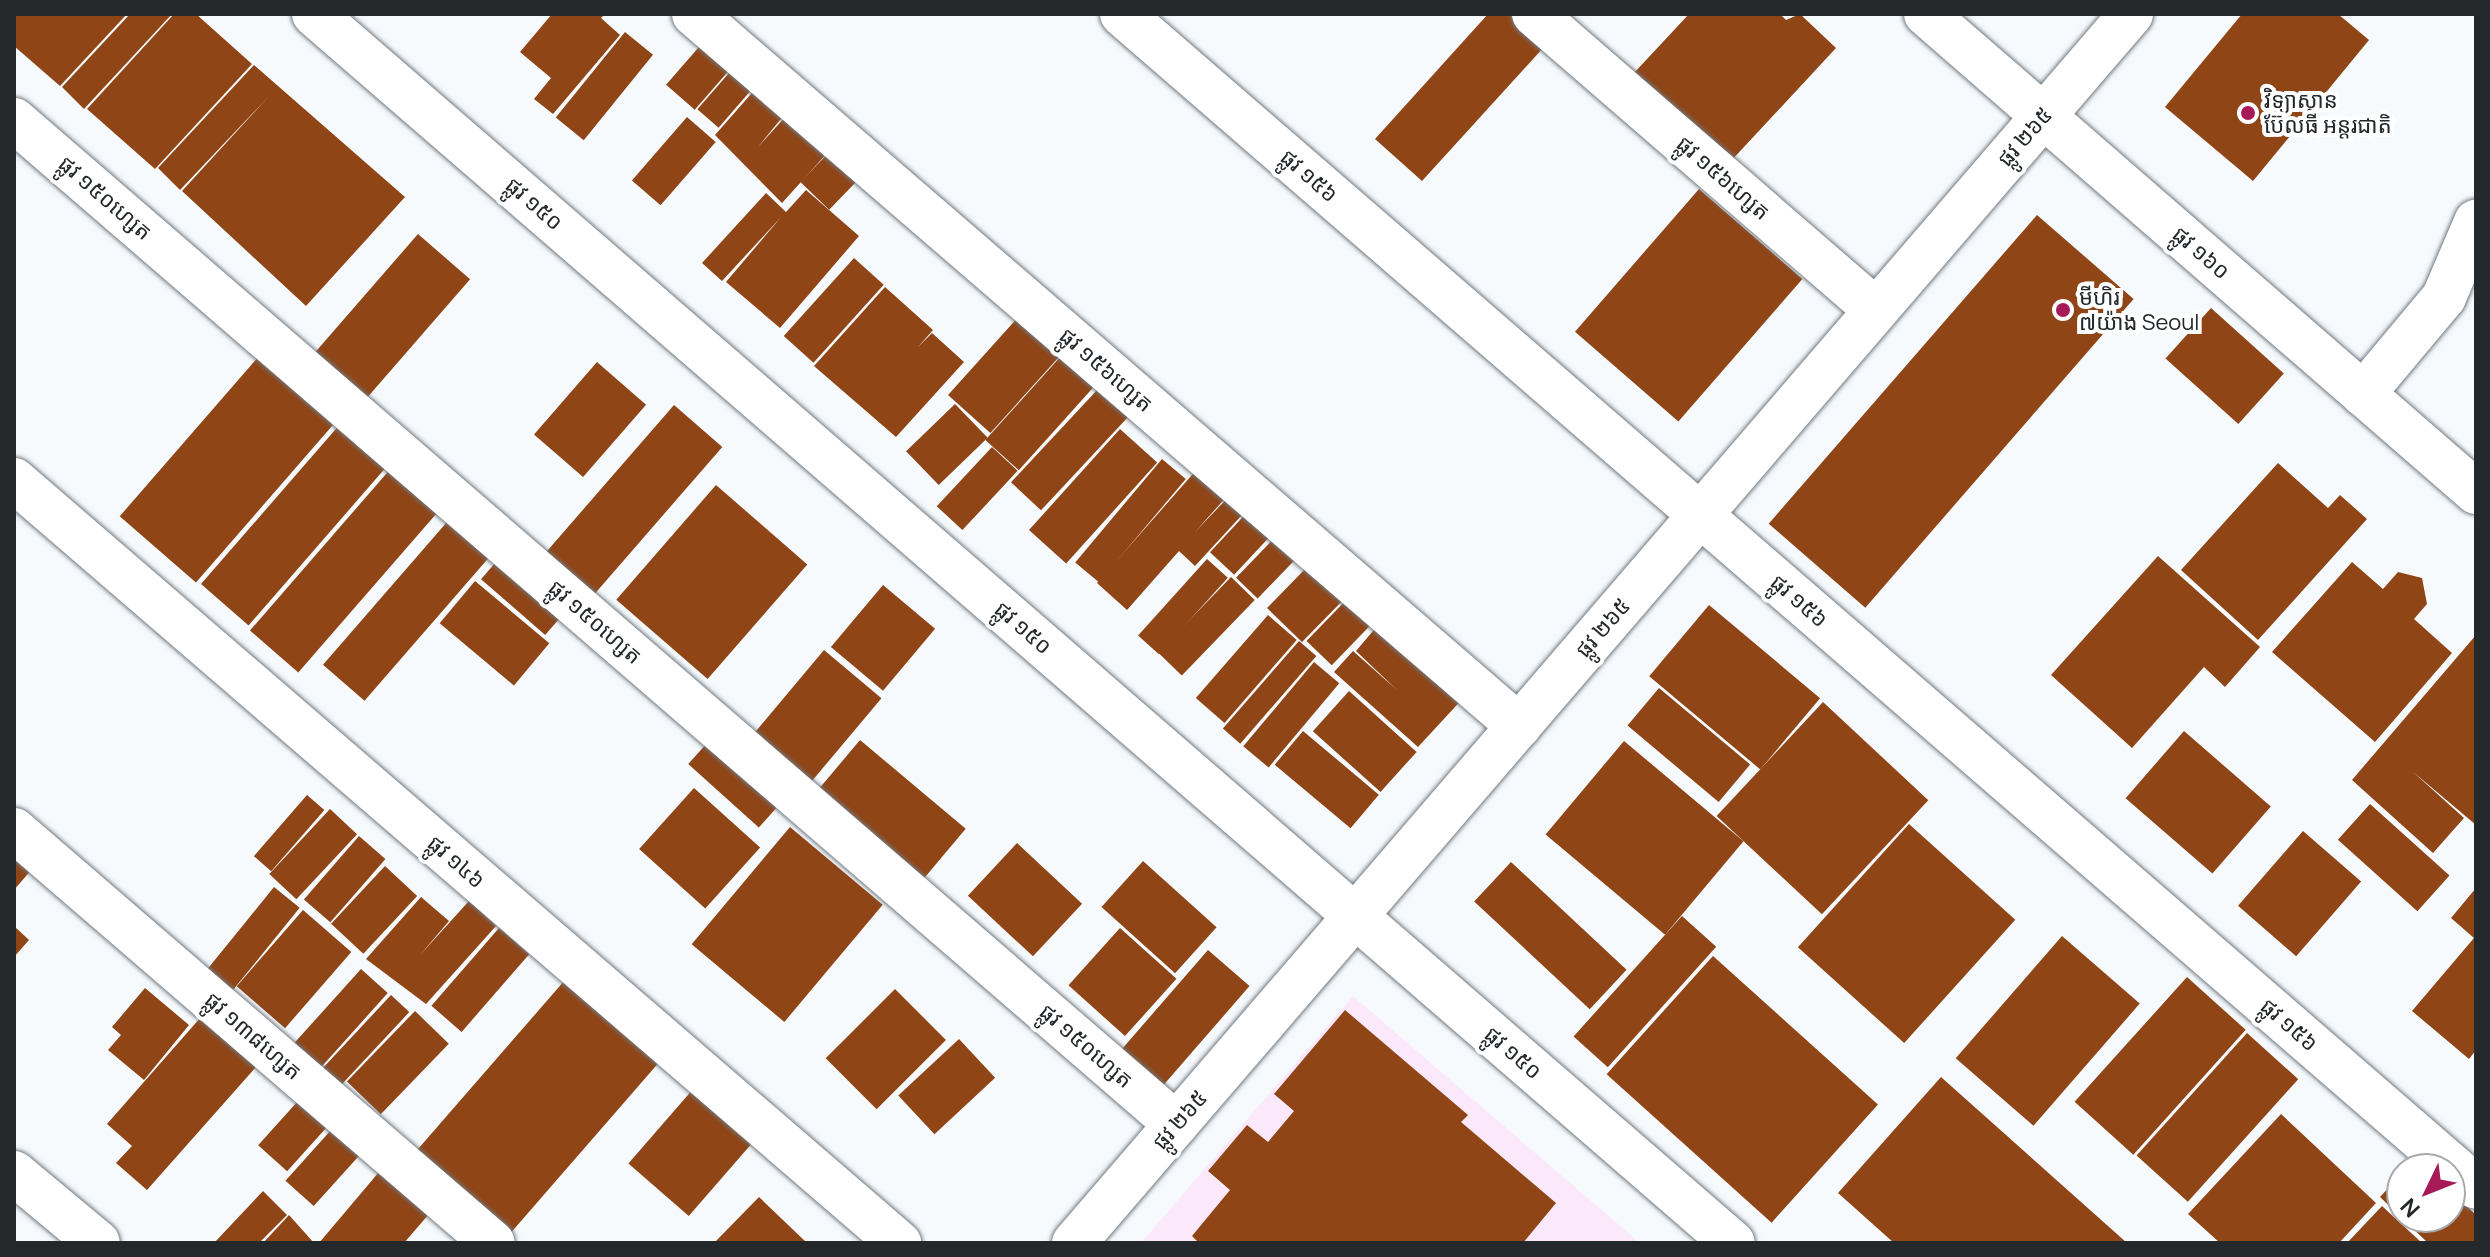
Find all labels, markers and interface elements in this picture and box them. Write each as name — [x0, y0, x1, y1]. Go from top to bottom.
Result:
place label: វិទ្យាស្ថាន ប៊ែលធី អន្ដរជាតិ — [2264, 87, 2392, 138]
street label: ផ្លូវ ២៦៥ — [1992, 102, 2058, 172]
marker: វិទ្យាស្ថាន ប៊ែលធី អន្ដរជាតិ — [2239, 104, 2257, 122]
street label: ផ្លូវ ១៥៦ហ្សេត — [1671, 130, 1775, 226]
street label: ផ្លូវ ១៥៦ — [1275, 144, 1343, 208]
street label: ផ្លូវ ១៥០ហ្សេត — [53, 150, 157, 246]
street label: ផ្លូវ ១៥០ — [500, 172, 568, 236]
street label: ផ្លូវ ១៦០ — [2167, 221, 2235, 285]
place label: មីហិរ ៧យ៉ាង Seoul — [2079, 284, 2199, 336]
marker: មីហិរ ៧យ៉ាង Seoul — [2054, 301, 2072, 319]
street label: ផ្លូវ ១៥៦ហ្សេត — [1054, 322, 1158, 418]
street label: ផ្លូវ ១៥៦ — [1765, 569, 1833, 633]
street label: ផ្លូវ ១៥០ហ្សេត — [543, 574, 647, 670]
street label: ផ្លូវ ២៦៥ — [1570, 593, 1636, 663]
street label: ផ្លូវ ១៥០ — [989, 596, 1057, 660]
street label: ផ្លូវ ១៤៦ — [422, 830, 490, 894]
street label: ផ្លូវ ១៣៨ហ្សេត — [199, 987, 307, 1085]
street label: ផ្លូវ ១៥៦ — [2255, 993, 2323, 1057]
street label: ផ្លូវ ១៥០ហ្សេត — [1034, 998, 1138, 1094]
street label: ផ្លូវ ១៥០ — [1479, 1021, 1547, 1085]
street label: ផ្លូវ ២៦៥ — [1147, 1085, 1213, 1155]
north arrow — [2386, 1153, 2466, 1233]
text: N — [2394, 1192, 2426, 1224]

